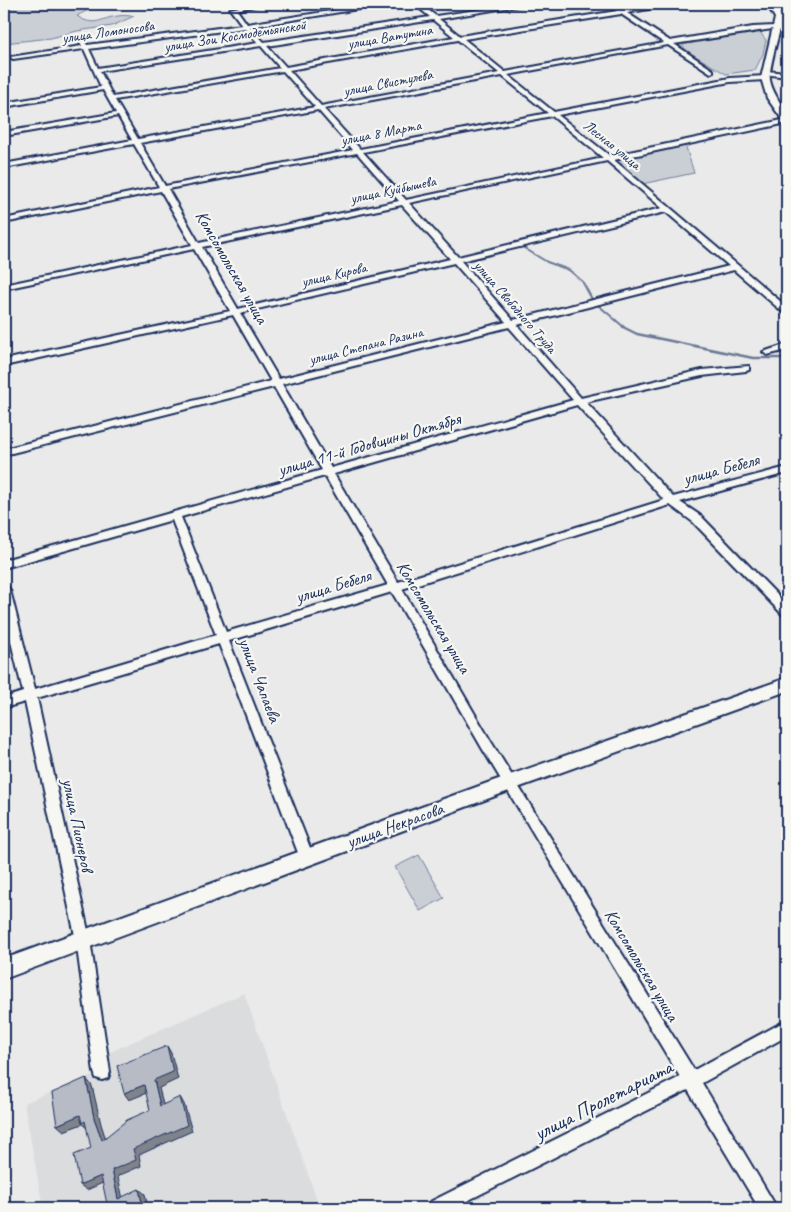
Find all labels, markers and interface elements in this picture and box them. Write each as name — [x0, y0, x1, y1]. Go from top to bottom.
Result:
street label: улица Зои Космодемьянской — [162, 15, 308, 57]
street label: улица Ломоносова — [60, 16, 156, 48]
street label: улица Ватутина — [345, 20, 435, 54]
street label: улица Свистулева — [341, 65, 436, 101]
street label: улица 8 Марта — [338, 116, 424, 150]
street label: Лесная улица — [579, 116, 646, 175]
street label: улица Куйбышева — [348, 171, 438, 209]
street label: Комсомольская улица — [191, 207, 274, 329]
street label: улица Свободного Труда — [469, 256, 562, 359]
street label: улица Кирова — [299, 258, 370, 292]
street label: улица Степана Разина — [306, 322, 427, 370]
street label: улица 11-й Годовщины Октября — [274, 407, 464, 481]
street label: улица Бебеля — [680, 448, 763, 490]
street label: Комсомольская улица — [392, 557, 477, 679]
street label: улица Бебеля — [292, 564, 375, 608]
street label: улица Чапаева — [233, 633, 287, 727]
street label: улица Пионеров — [57, 776, 99, 876]
street label: улица Некрасова — [343, 797, 448, 853]
street label: Комсомольская улица — [600, 905, 685, 1027]
street label: улица Пролетариата — [528, 1053, 679, 1147]

